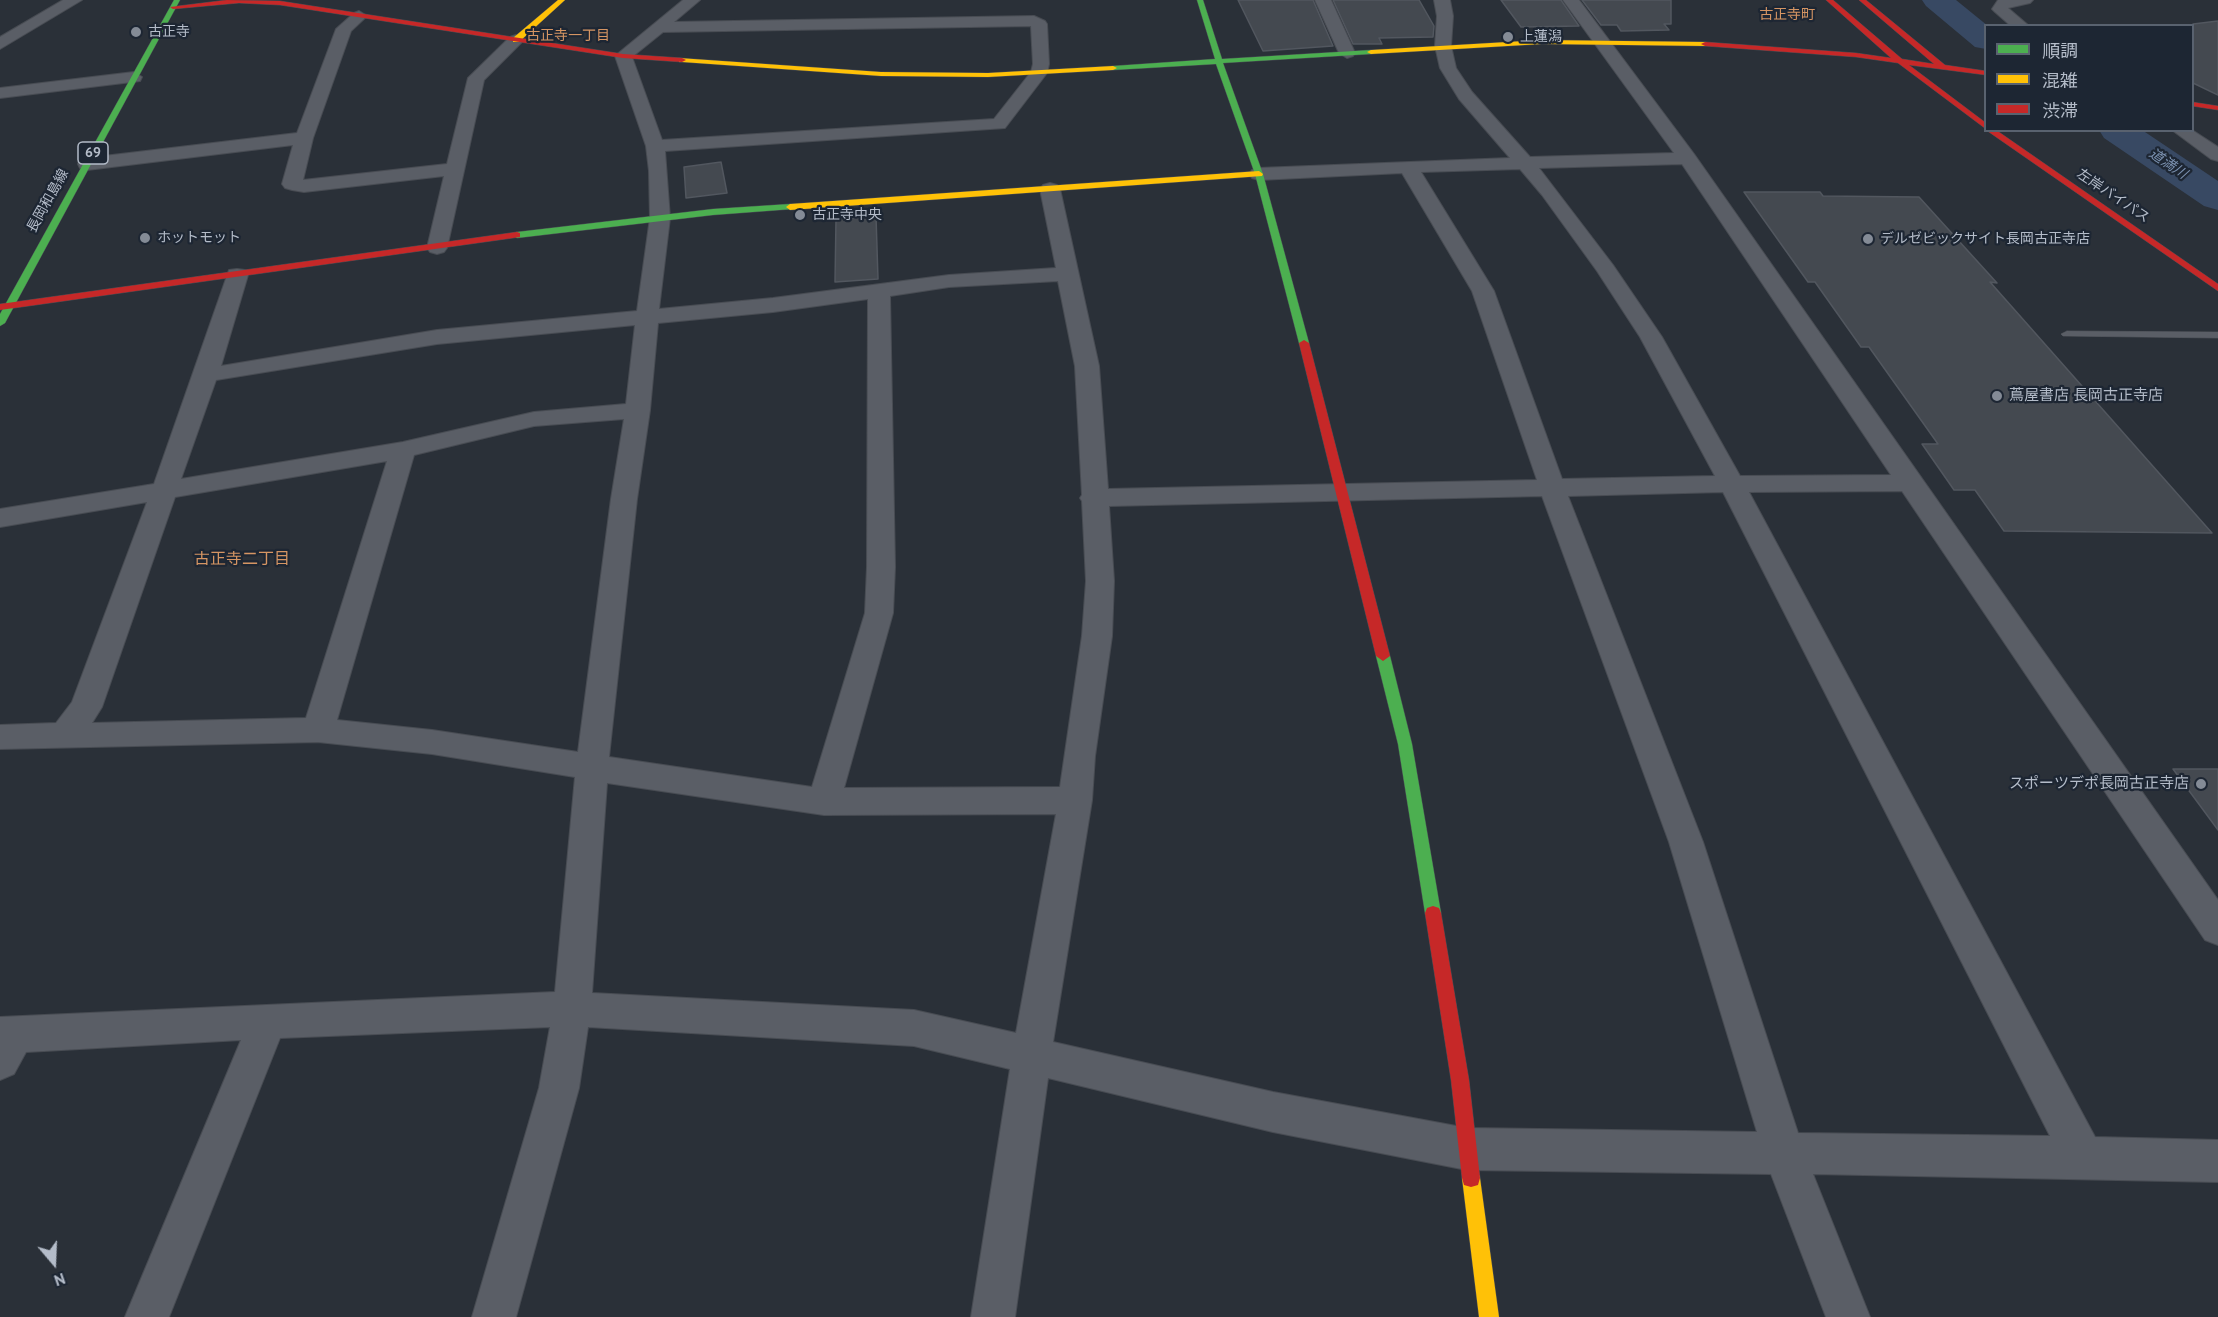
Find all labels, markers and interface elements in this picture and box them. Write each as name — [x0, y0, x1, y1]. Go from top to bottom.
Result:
district label: 古正寺町 — [1759, 7, 1815, 23]
place label: 古正寺 — [148, 24, 190, 40]
legend — [1984, 24, 2194, 132]
marker: 古正寺 — [129, 25, 143, 39]
district label: 古正寺一丁目 — [526, 28, 610, 44]
place label: 上蓮潟 — [1520, 29, 1562, 45]
marker: 上蓮潟 — [1501, 30, 1515, 44]
text: 順調 — [2042, 39, 2078, 62]
text: 混雑 — [2042, 69, 2078, 92]
text: 渋滞 — [2042, 99, 2078, 122]
road number: 69 — [78, 142, 108, 164]
water label: 道満川 — [2146, 145, 2190, 183]
street label: 長岡和島線 — [24, 166, 72, 236]
street label: 左岸バイパス — [2073, 166, 2153, 226]
place label: 古正寺中央 — [812, 207, 882, 223]
marker: 古正寺中央 — [793, 208, 807, 222]
place label: ホットモット — [157, 230, 241, 246]
marker: ホットモット — [138, 231, 152, 245]
place label: デルゼビックサイト長岡古正寺店 — [1880, 231, 2090, 247]
marker: デルゼビックサイト長岡古正寺店 — [1861, 232, 1875, 246]
place label: 蔦屋書店 長岡古正寺店 — [2009, 387, 2163, 405]
marker: 蔦屋書店 長岡古正寺店 — [1990, 389, 2004, 403]
district label: 古正寺二丁目 — [194, 549, 290, 569]
place label: スポーツデポ長岡古正寺店 — [2009, 775, 2189, 793]
marker: スポーツデポ長岡古正寺店 — [2194, 777, 2208, 791]
north arrow — [24, 1233, 84, 1293]
text: N — [52, 1269, 68, 1291]

